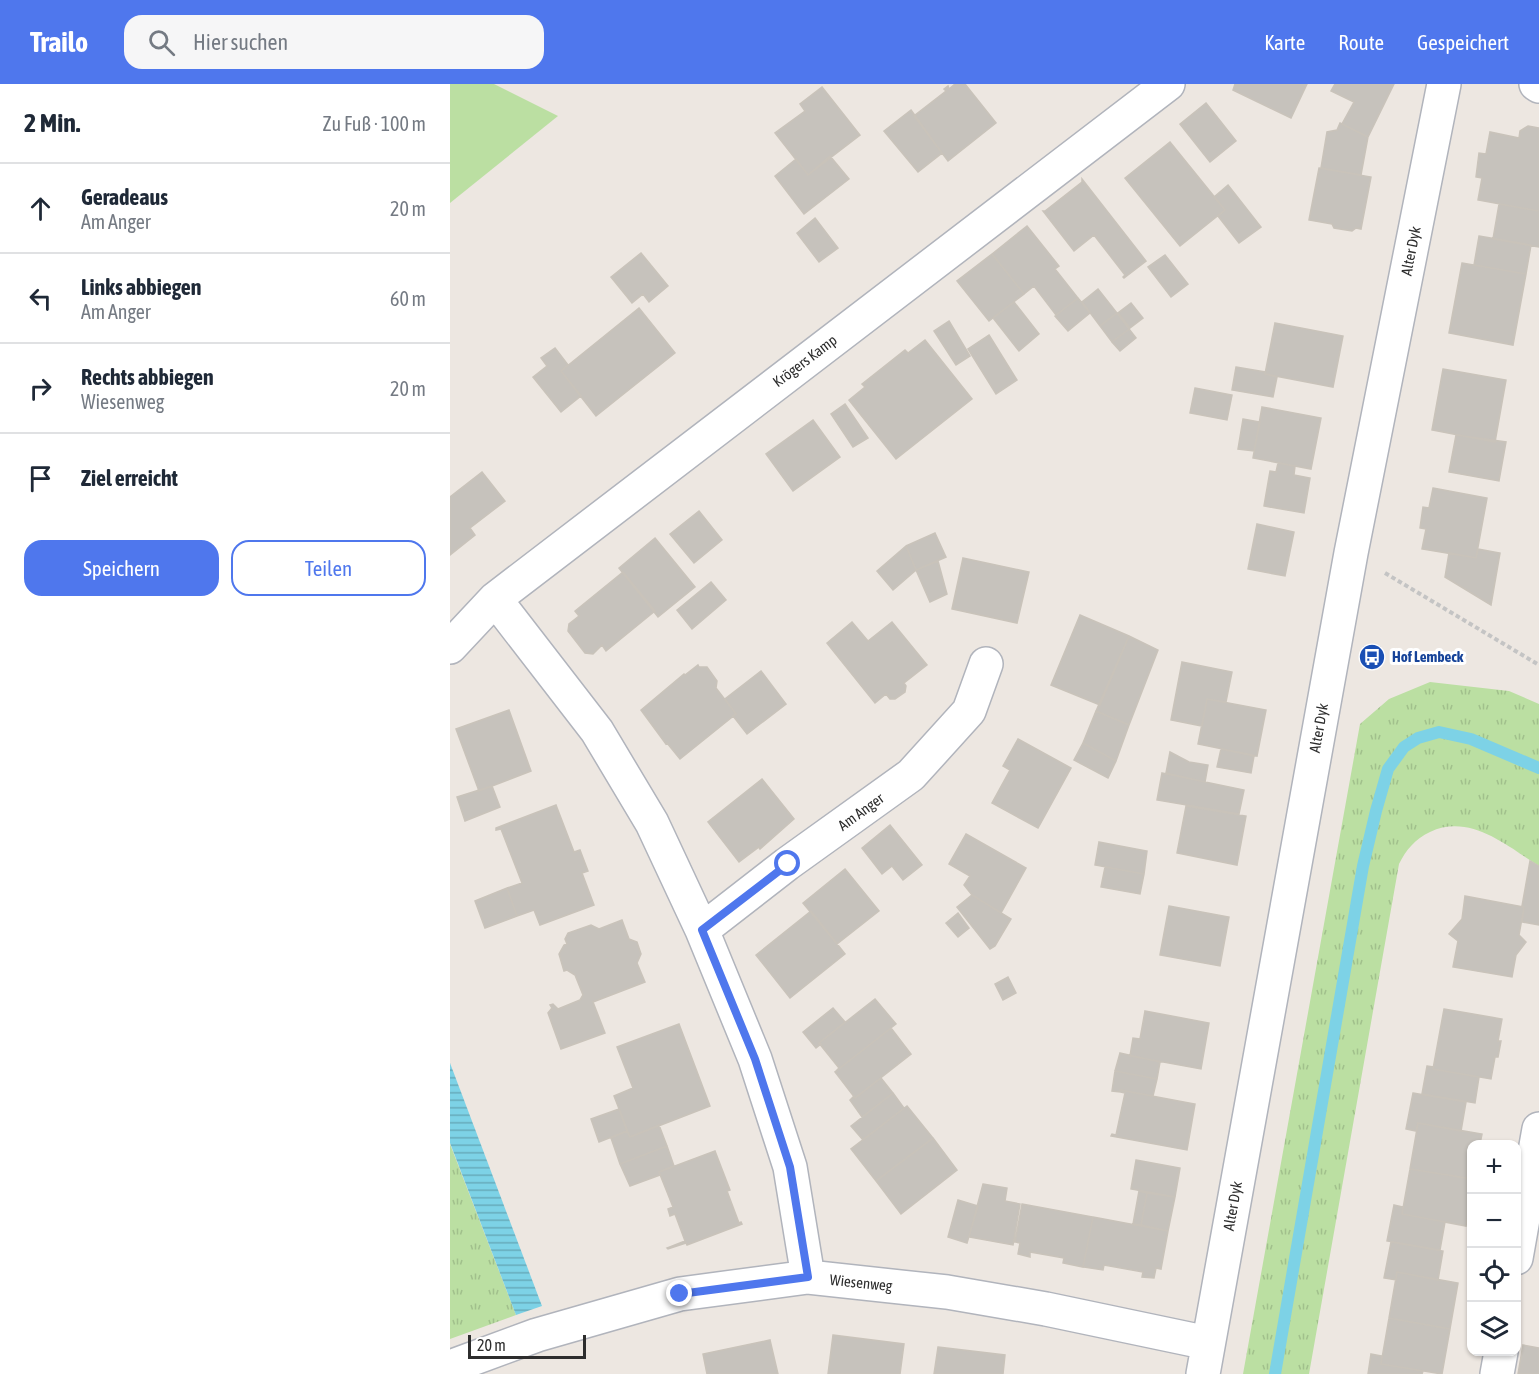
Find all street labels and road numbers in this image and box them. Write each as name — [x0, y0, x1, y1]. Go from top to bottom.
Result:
street label: Alter Dyk — [1397, 224, 1424, 277]
street label: Krögers Kamp — [769, 331, 840, 390]
street label: Alter Dyk — [1306, 701, 1331, 754]
street label: Am Anger — [835, 789, 887, 834]
street label: Alter Dyk — [1220, 1179, 1245, 1232]
street label: Wiesenweg — [829, 1271, 894, 1294]

